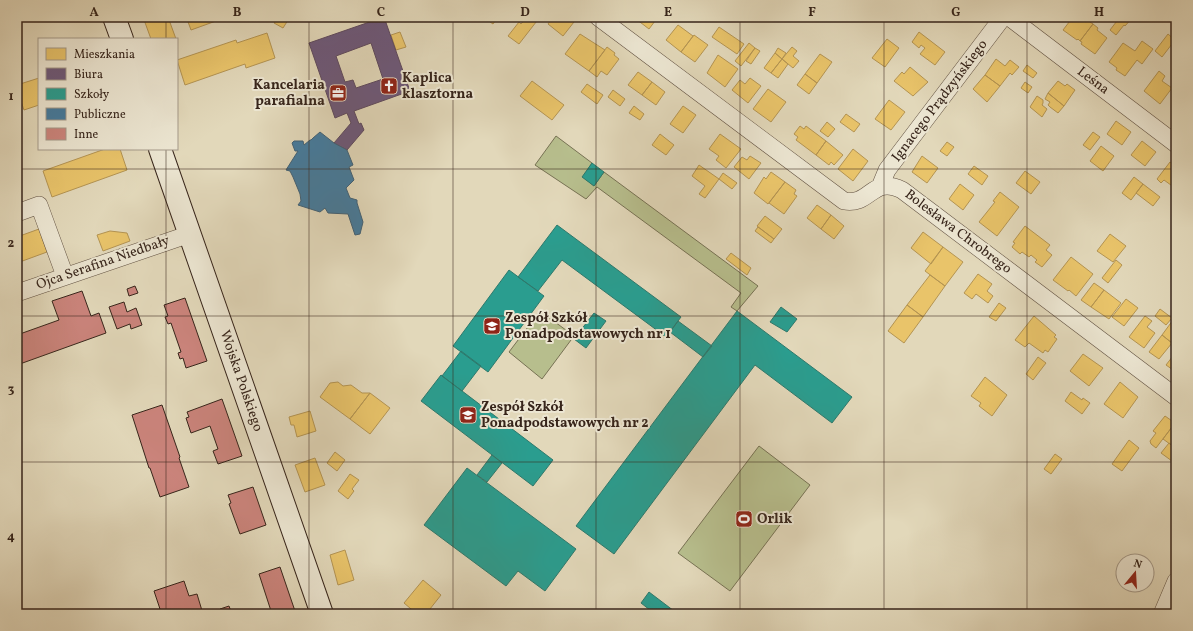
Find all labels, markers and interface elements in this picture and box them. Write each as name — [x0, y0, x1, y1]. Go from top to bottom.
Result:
text: A — [89, 4, 99, 22]
text: B — [233, 4, 242, 22]
text: C — [377, 4, 385, 22]
text: D — [520, 4, 530, 22]
text: E — [664, 4, 672, 22]
text: F — [808, 4, 816, 22]
text: G — [951, 4, 961, 22]
text: H — [1094, 4, 1104, 22]
street label: Ignacego Prądzyńskiego — [888, 36, 992, 166]
legend — [38, 38, 178, 150]
text: Mieszkania — [74, 47, 135, 63]
street label: Leśna — [1073, 63, 1113, 99]
text: Biura — [74, 67, 103, 83]
place label: Kaplica klasztorna — [402, 69, 474, 104]
place label: Kancelaria parafialna — [253, 76, 325, 111]
church icon: Kaplica klasztorna — [379, 76, 399, 96]
office icon: Kancelaria parafialna — [328, 83, 348, 103]
text: Szkoły — [74, 87, 110, 103]
text: 1 — [8, 88, 14, 106]
text: Publiczne — [74, 107, 126, 123]
text: Inne — [74, 127, 99, 143]
street label: Bolesława Chrobrego — [901, 185, 1015, 279]
street label: Ojca Serafina Niedbały — [34, 231, 173, 295]
text: 2 — [8, 235, 15, 253]
place label: Zespół Szkół Ponadpodstawowych nr 1 — [505, 309, 671, 344]
school or university icon: Zespół Szkół Ponadpodstawowych nr 1 — [482, 316, 502, 336]
street label: Wojska Polskiego — [215, 328, 267, 434]
text: 3 — [8, 381, 15, 399]
place label: Zespół Szkół Ponadpodstawowych nr 2 — [481, 398, 649, 433]
school or university icon: Zespół Szkół Ponadpodstawowych nr 2 — [458, 405, 478, 425]
sports icon: Orlik — [734, 509, 754, 529]
place label: Orlik — [757, 510, 793, 529]
text: 4 — [7, 528, 15, 546]
north arrow — [1115, 553, 1155, 593]
text: N — [1132, 557, 1144, 573]

